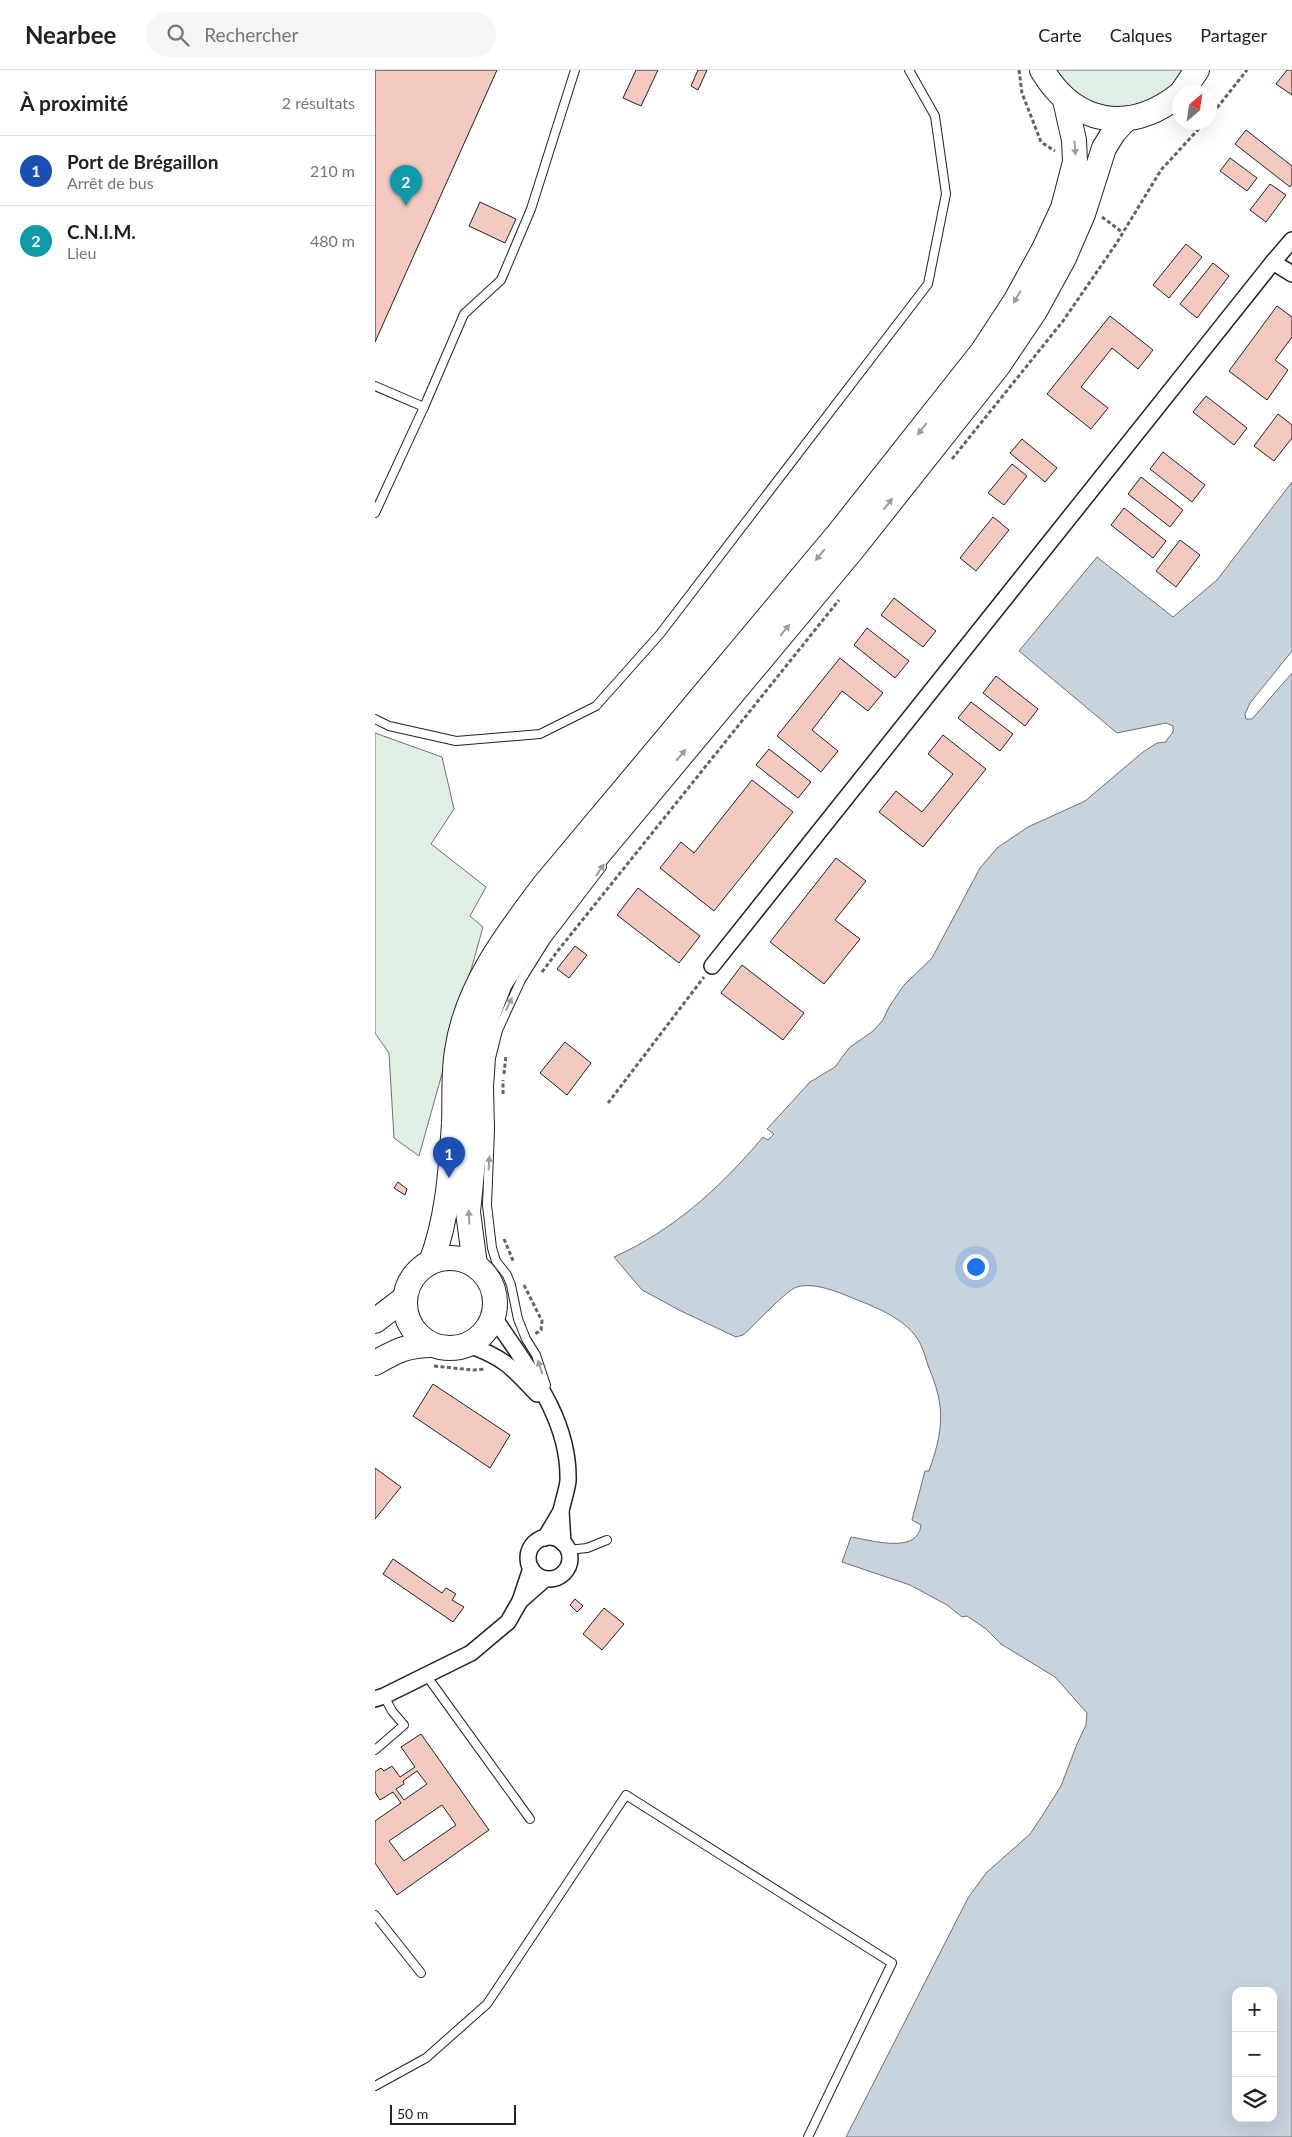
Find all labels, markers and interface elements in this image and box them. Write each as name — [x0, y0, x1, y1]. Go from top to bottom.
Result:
search box — [146, 12, 496, 57]
text: Nearbee — [25, 20, 116, 49]
icon: search — [164, 21, 192, 49]
text: Rechercher — [204, 23, 299, 46]
text: Carte — [1038, 24, 1082, 46]
text: Calques — [1110, 24, 1172, 46]
text: Partager — [1200, 24, 1267, 46]
north arrow — [1172, 85, 1217, 130]
text: À proximité — [20, 90, 128, 115]
text: 2 résultats — [282, 93, 355, 112]
one-way arrow — [1071, 140, 1079, 156]
text: Port de Brégaillon — [67, 150, 218, 173]
text: 1 — [31, 161, 41, 180]
text: 210 m — [310, 161, 355, 180]
pin: 2 — [390, 165, 422, 206]
text: Arrêt de bus — [67, 173, 154, 192]
text: C.N.I.M. — [67, 220, 136, 243]
text: 2 — [31, 231, 41, 250]
text: 480 m — [310, 231, 355, 250]
text: Lieu — [67, 243, 96, 262]
one-way arrow — [1013, 291, 1022, 304]
one-way arrow — [917, 422, 927, 435]
one-way arrow — [883, 498, 894, 511]
one-way arrow — [815, 549, 826, 562]
one-way arrow — [780, 624, 791, 637]
one-way arrow — [676, 749, 687, 762]
one-way arrow — [595, 863, 605, 877]
one-way arrow — [505, 997, 513, 1011]
pin: 1 — [433, 1137, 465, 1178]
one-way arrow — [485, 1155, 493, 1171]
one-way arrow — [464, 1209, 472, 1225]
your location — [963, 1254, 989, 1280]
one-way arrow — [535, 1359, 543, 1374]
map controls — [1232, 1987, 1277, 2122]
button: + — [1232, 1987, 1277, 2032]
button: − — [1232, 2032, 1277, 2077]
button: layers — [1232, 2077, 1277, 2122]
scale bar — [390, 2102, 516, 2125]
text: 50 m — [397, 2105, 428, 2122]

